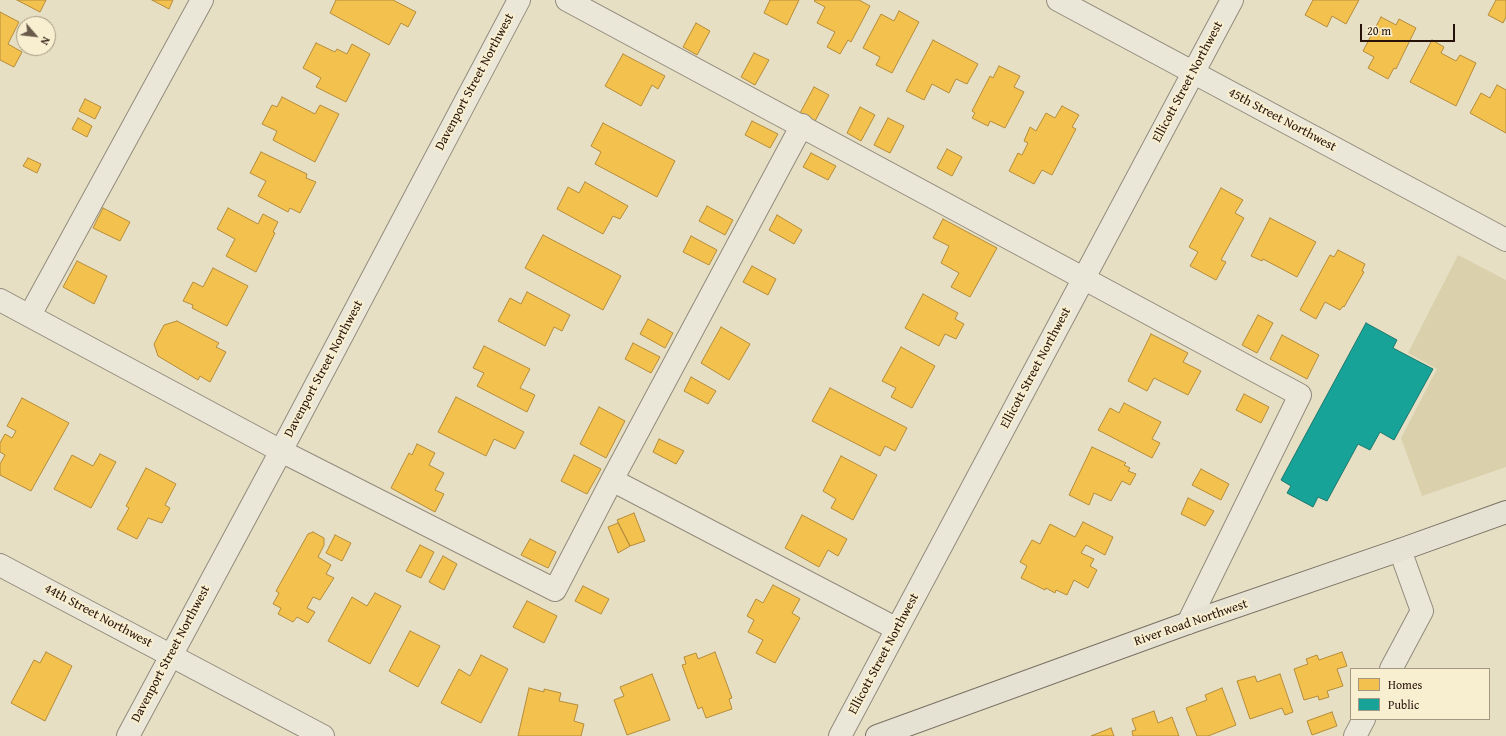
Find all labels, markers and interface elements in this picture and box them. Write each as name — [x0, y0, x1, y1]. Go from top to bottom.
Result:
street label: Davenport Street Northwest — [432, 11, 518, 153]
north arrow — [16, 16, 56, 56]
scale bar — [1362, 16, 1457, 42]
street label: Ellicott Street Northwest — [1149, 19, 1227, 145]
text: 20 m — [1367, 22, 1391, 39]
text: N — [37, 34, 55, 48]
street label: 45th Street Northwest — [1225, 85, 1339, 155]
street label: Davenport Street Northwest — [281, 298, 367, 440]
street label: Ellicott Street Northwest — [997, 305, 1075, 431]
street label: 44th Street Northwest — [41, 581, 155, 651]
street label: Davenport Street Northwest — [128, 583, 214, 725]
street label: Ellicott Street Northwest — [845, 591, 923, 717]
street label: River Road Northwest — [1132, 596, 1250, 650]
legend — [1350, 668, 1490, 720]
text: Homes — [1388, 676, 1422, 693]
text: Public — [1388, 696, 1419, 713]

